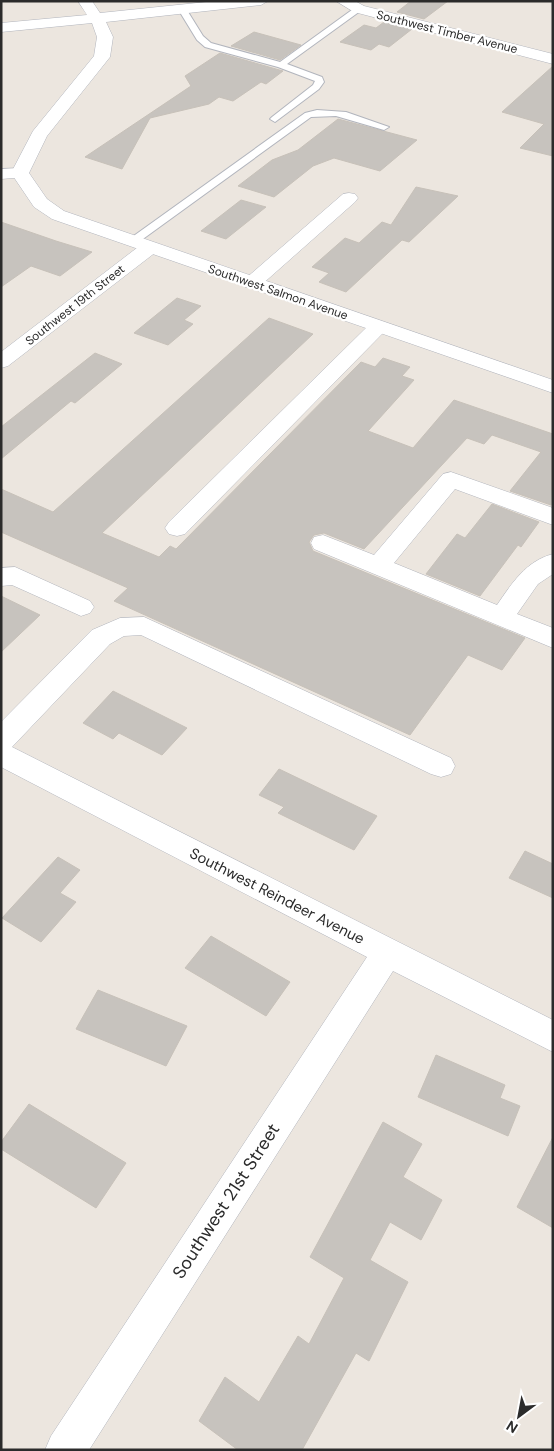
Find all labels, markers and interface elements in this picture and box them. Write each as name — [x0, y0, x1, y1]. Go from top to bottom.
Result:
street label: Southwest Timber Avenue — [375, 7, 519, 57]
street label: Southwest 19th Street — [22, 261, 128, 349]
street label: Southwest Salmon Avenue — [206, 261, 350, 324]
street label: Southwest Reindeer Avenue — [186, 843, 368, 949]
street label: Southwest 21st Street — [167, 1119, 285, 1283]
north arrow — [494, 1391, 544, 1441]
text: N — [503, 1417, 521, 1437]

